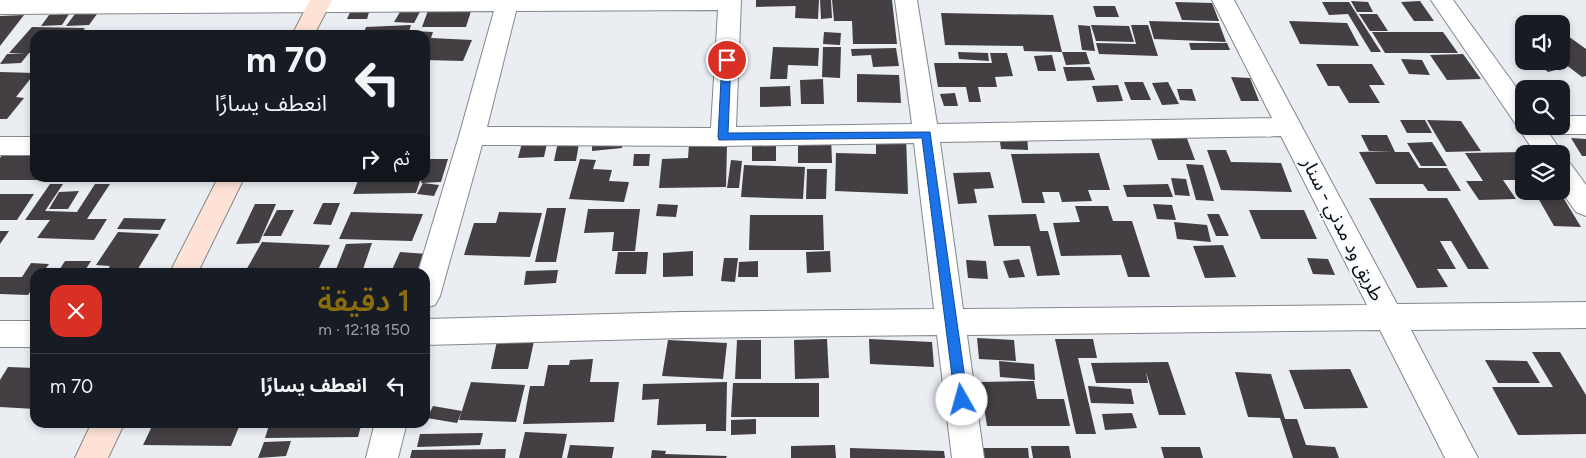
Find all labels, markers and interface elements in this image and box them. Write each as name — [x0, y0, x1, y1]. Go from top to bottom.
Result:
map controls — [1515, 15, 1570, 200]
button: sound — [1515, 15, 1570, 70]
text: 70 m — [246, 39, 327, 81]
pin — [706, 39, 748, 81]
icon: arrive — [713, 46, 741, 74]
icon: left — [345, 50, 410, 115]
button: search — [1515, 80, 1570, 135]
text: انعطف يسارًا — [215, 90, 327, 117]
icon: right — [356, 145, 384, 173]
button: layers — [1515, 145, 1570, 200]
text: ثم — [394, 147, 410, 170]
street label: طريق ود مدني - سنار — [1293, 152, 1389, 306]
text: 1 دقيقة — [317, 282, 410, 319]
button: close — [50, 285, 102, 337]
text: 150 m · 12:18 — [318, 320, 410, 339]
icon: left — [382, 372, 410, 400]
position arrow — [935, 373, 987, 425]
text: انعطف يسارًا — [260, 374, 367, 397]
text: 70 m — [50, 375, 93, 398]

